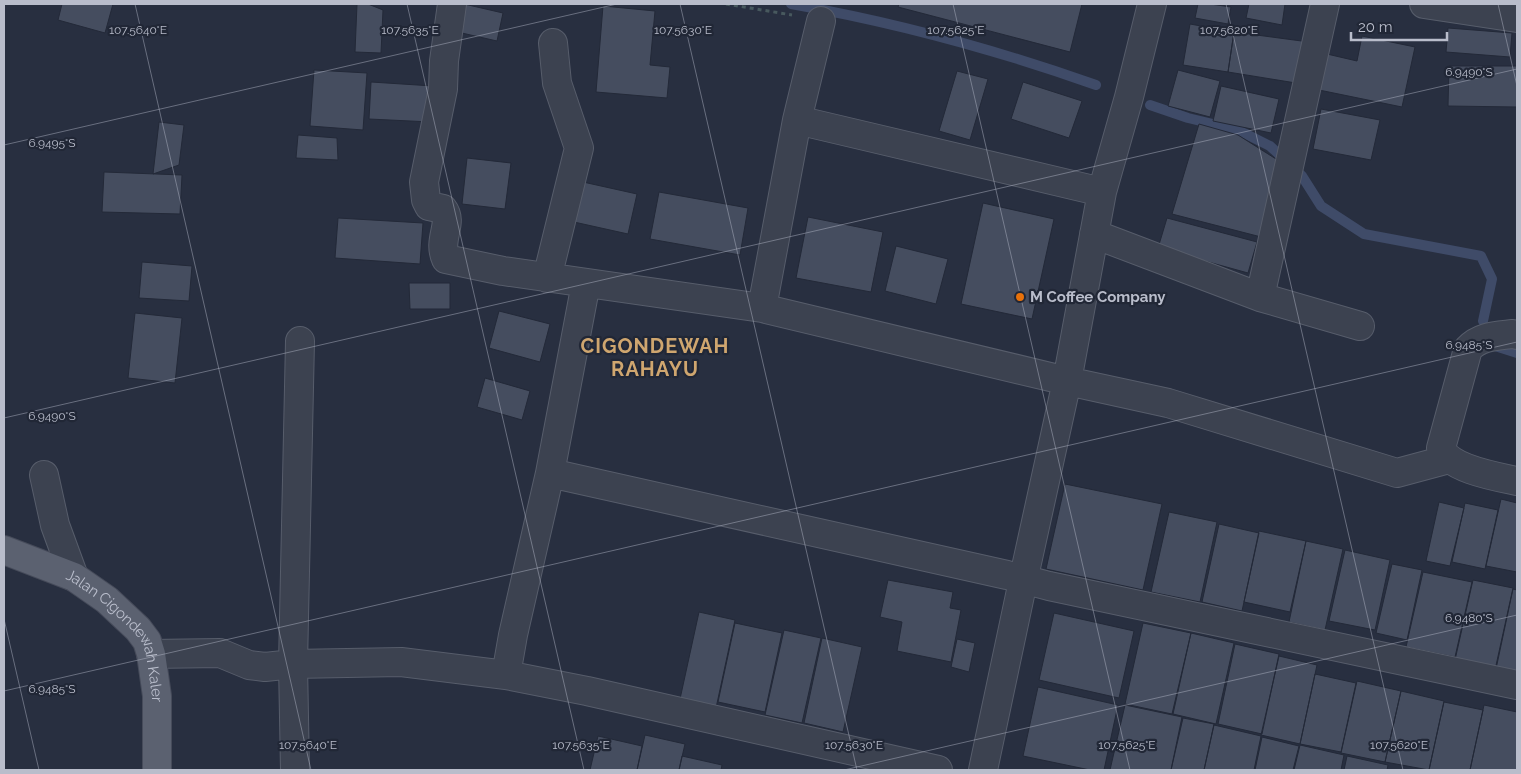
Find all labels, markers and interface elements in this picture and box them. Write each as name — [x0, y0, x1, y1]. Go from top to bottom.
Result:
scale bar — [1351, 10, 1447, 42]
text: 20 m — [1358, 18, 1393, 36]
text: 107.5640°E — [109, 23, 167, 37]
text: 107.5635°E — [381, 23, 439, 37]
text: 107.5630°E — [654, 23, 712, 37]
text: 107.5625°E — [927, 23, 985, 37]
text: 107.5620°E — [1200, 23, 1258, 37]
text: 6.9490°S — [1445, 65, 1493, 79]
text: 6.9495°S — [28, 136, 76, 150]
place label: M Coffee Company — [1030, 288, 1166, 306]
marker: M Coffee Company — [1014, 291, 1026, 303]
district label: CIGONDEWAH RAHAYU — [581, 334, 729, 381]
text: 6.9485°S — [1445, 338, 1493, 352]
text: 6.9490°S — [28, 409, 76, 423]
street label: Jalan Cigondewah Kaler — [64, 566, 166, 703]
text: 6.9480°S — [1445, 611, 1493, 625]
text: 6.9485°S — [28, 682, 76, 696]
text: 107.5640°E — [279, 738, 337, 752]
text: 107.5635°E — [552, 738, 610, 752]
text: 107.5630°E — [825, 738, 883, 752]
text: 107.5625°E — [1098, 738, 1156, 752]
text: 107.5620°E — [1370, 738, 1428, 752]

